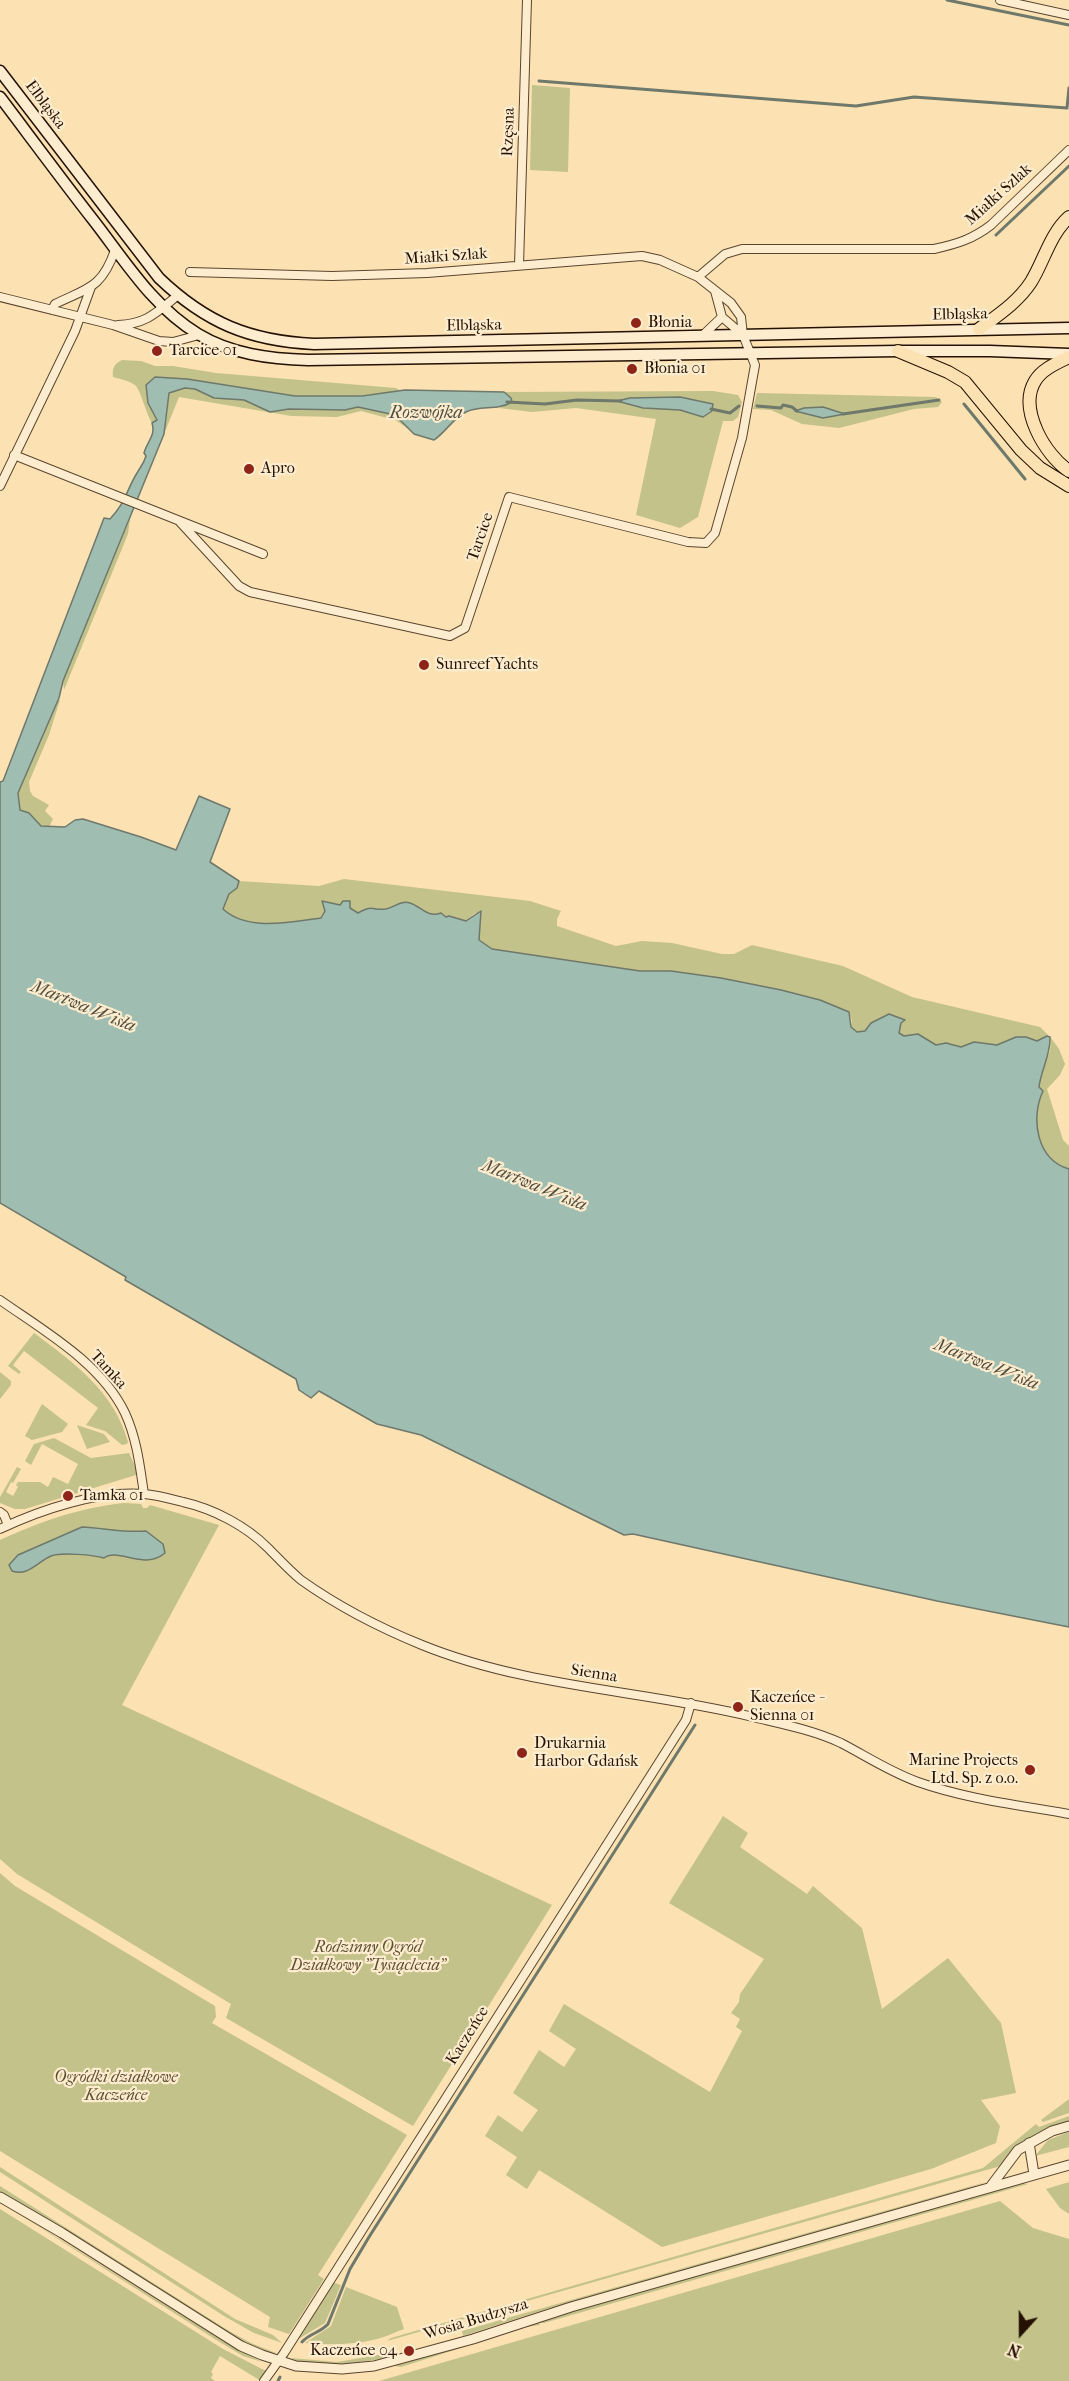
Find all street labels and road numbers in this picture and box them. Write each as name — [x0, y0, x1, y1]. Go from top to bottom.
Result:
street label: Elbląska — [21, 77, 69, 133]
street label: Rzęsna — [499, 107, 519, 157]
street label: Miałki Szlak — [962, 160, 1036, 230]
street label: Miałki Szlak — [404, 245, 488, 269]
street label: Elbląska — [932, 305, 988, 325]
street label: Elbląska — [446, 316, 502, 336]
street label: Tarcice — [464, 510, 498, 564]
street label: Tamka — [86, 1347, 130, 1393]
street label: Sienna — [569, 1661, 619, 1687]
street label: Kaczeńce — [443, 2003, 493, 2069]
street label: Wosia Budzysza — [421, 2295, 531, 2345]

